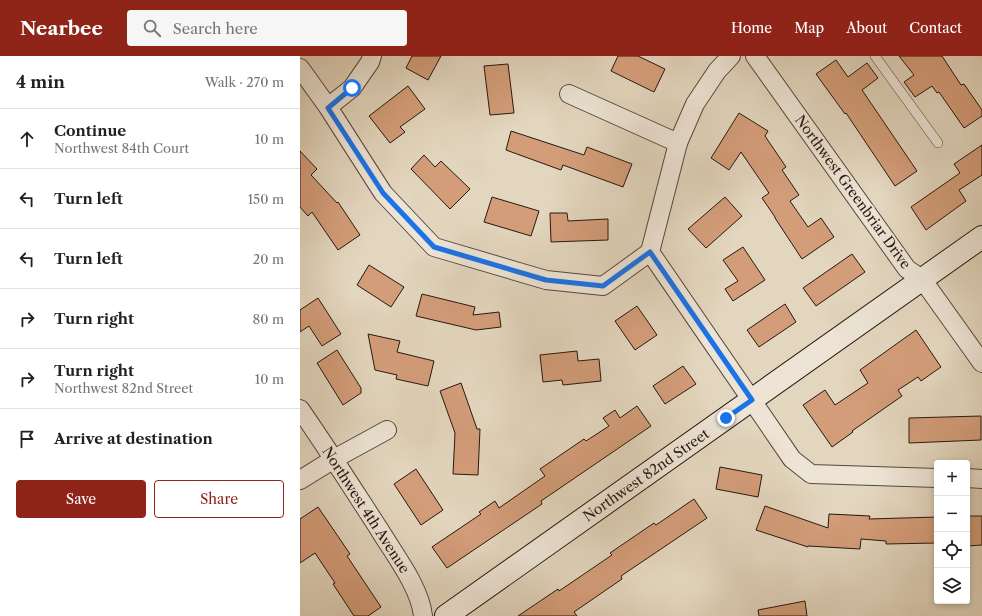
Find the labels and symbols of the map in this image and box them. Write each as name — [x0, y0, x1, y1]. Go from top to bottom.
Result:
route start — [343, 79, 361, 97]
street label: Northwest Greenbriar Drive — [791, 111, 915, 273]
route end — [717, 409, 735, 427]
street label: Northwest 82nd Street — [579, 425, 713, 525]
street label: Northwest 4th Avenue — [318, 443, 414, 577]

